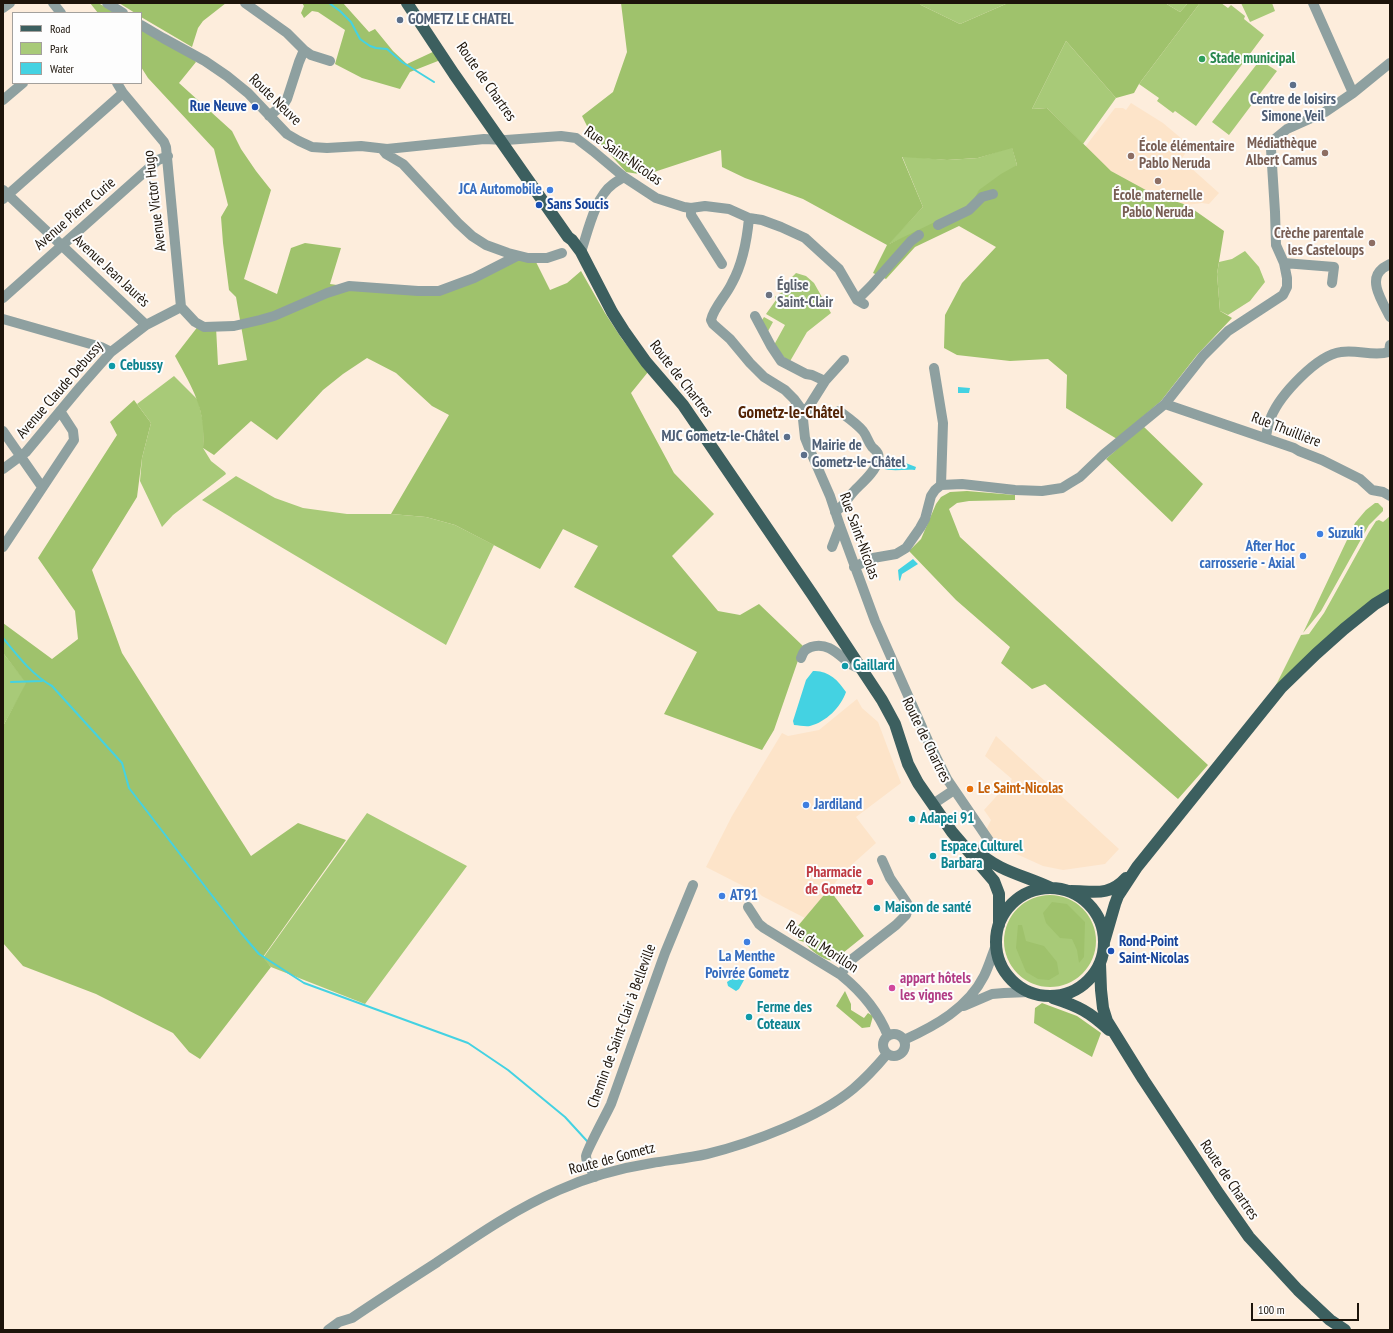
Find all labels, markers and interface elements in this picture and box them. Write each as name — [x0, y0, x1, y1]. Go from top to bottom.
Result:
place label: GOMETZ LE CHATEL — [408, 11, 514, 29]
legend — [12, 12, 142, 84]
marker: GOMETZ LE CHATEL — [395, 15, 405, 25]
text: Road — [50, 21, 70, 36]
street label: Route de Chartres — [452, 39, 520, 125]
text: Park — [50, 41, 68, 56]
place label: Stade municipal — [1210, 50, 1295, 68]
marker: Stade municipal — [1197, 54, 1207, 64]
text: Water — [50, 61, 74, 76]
street label: Route Neuve — [245, 71, 305, 129]
marker: Centre de loisirs Simone Veil — [1288, 80, 1298, 90]
place label: Centre de loisirs Simone Veil — [1250, 91, 1336, 126]
place label: Rue Neuve — [190, 98, 247, 116]
marker: Rue Neuve — [250, 102, 260, 112]
street label: Rue Saint-Nicolas — [581, 123, 665, 189]
place label: Médiathèque Albert Camus — [1246, 135, 1317, 170]
place label: École élémentaire Pablo Neruda — [1139, 138, 1235, 173]
marker: Médiathèque Albert Camus — [1320, 148, 1330, 158]
street label: Avenue Victor Hugo — [140, 149, 170, 253]
marker: École élémentaire Pablo Neruda — [1126, 151, 1136, 161]
street label: Avenue Pierre Curie — [31, 174, 119, 254]
marker: École maternelle Pablo Neruda — [1153, 176, 1163, 186]
place label: JCA Automobile — [459, 181, 542, 199]
marker: JCA Automobile — [545, 185, 555, 195]
place label: École maternelle Pablo Neruda — [1113, 187, 1203, 222]
place label: Sans Soucis — [547, 196, 609, 214]
marker: Sans Soucis — [534, 200, 544, 210]
place label: Crèche parentale les Casteloups — [1274, 225, 1364, 260]
street label: Avenue Jean Jaurès — [69, 231, 153, 311]
marker: Crèche parentale les Casteloups — [1367, 238, 1377, 248]
place label: Église Saint-Clair — [777, 277, 833, 312]
marker: Église Saint-Clair — [764, 290, 774, 300]
street label: Route de Chartres — [645, 337, 717, 421]
street label: Avenue Claude Debussy — [13, 338, 107, 442]
place label: Cebussy — [120, 357, 163, 375]
marker: Cebussy — [107, 361, 117, 371]
district label: Gometz-le-Châtel — [738, 403, 844, 423]
street label: Rue Thuillière — [1249, 409, 1323, 451]
place label: MJC Gometz-le-Châtel — [661, 428, 779, 446]
marker: MJC Gometz-le-Châtel — [782, 432, 792, 442]
place label: Mairie de Gometz-le-Châtel — [812, 437, 905, 472]
marker: Mairie de Gometz-le-Châtel — [799, 450, 809, 460]
street label: Rue Saint-Nicolas — [835, 490, 883, 582]
place label: Suzuki — [1328, 525, 1363, 543]
marker: Suzuki — [1315, 529, 1325, 539]
place label: After Hoc carrosserie - Axial — [1200, 538, 1295, 573]
marker: After Hoc carrosserie - Axial — [1298, 551, 1308, 561]
place label: Gaillard — [853, 657, 895, 675]
marker: Gaillard — [840, 661, 850, 671]
street label: Route de Chartres — [898, 695, 954, 785]
place label: Le Saint-Nicolas — [978, 780, 1063, 798]
marker: Le Saint-Nicolas — [965, 784, 975, 794]
place label: Jardiland — [814, 796, 862, 814]
marker: Jardiland — [801, 800, 811, 810]
place label: Adapei 91 — [920, 810, 974, 828]
marker: Adapei 91 — [907, 814, 917, 824]
place label: Espace Culturel Barbara — [941, 838, 1023, 873]
marker: Espace Culturel Barbara — [928, 851, 938, 861]
place label: Pharmacie de Gometz — [805, 864, 862, 899]
marker: Pharmacie de Gometz — [865, 877, 875, 887]
place label: AT91 — [730, 887, 758, 905]
marker: AT91 — [717, 891, 727, 901]
place label: Maison de santé — [885, 899, 971, 917]
marker: Maison de santé — [872, 903, 882, 913]
street label: Rue du Morillon — [782, 917, 862, 977]
place label: Rond-Point Saint-Nicolas — [1119, 933, 1189, 968]
marker: La Menthe Poivrée Gometz — [742, 937, 752, 947]
street label: Chemin de Saint-Clair à Belleville — [584, 942, 660, 1110]
marker: Rond-Point Saint-Nicolas — [1106, 946, 1116, 956]
place label: La Menthe Poivrée Gometz — [705, 948, 789, 983]
place label: appart hôtels les vignes — [900, 970, 971, 1005]
marker: appart hôtels les vignes — [887, 983, 897, 993]
place label: Ferme des Coteaux — [757, 999, 812, 1034]
marker: Ferme des Coteaux — [744, 1012, 754, 1022]
street label: Route de Chartres — [1196, 1137, 1262, 1223]
street label: Route de Gometz — [567, 1139, 657, 1179]
scale bar — [1253, 1295, 1361, 1321]
text: 100 m — [1258, 1302, 1285, 1317]

